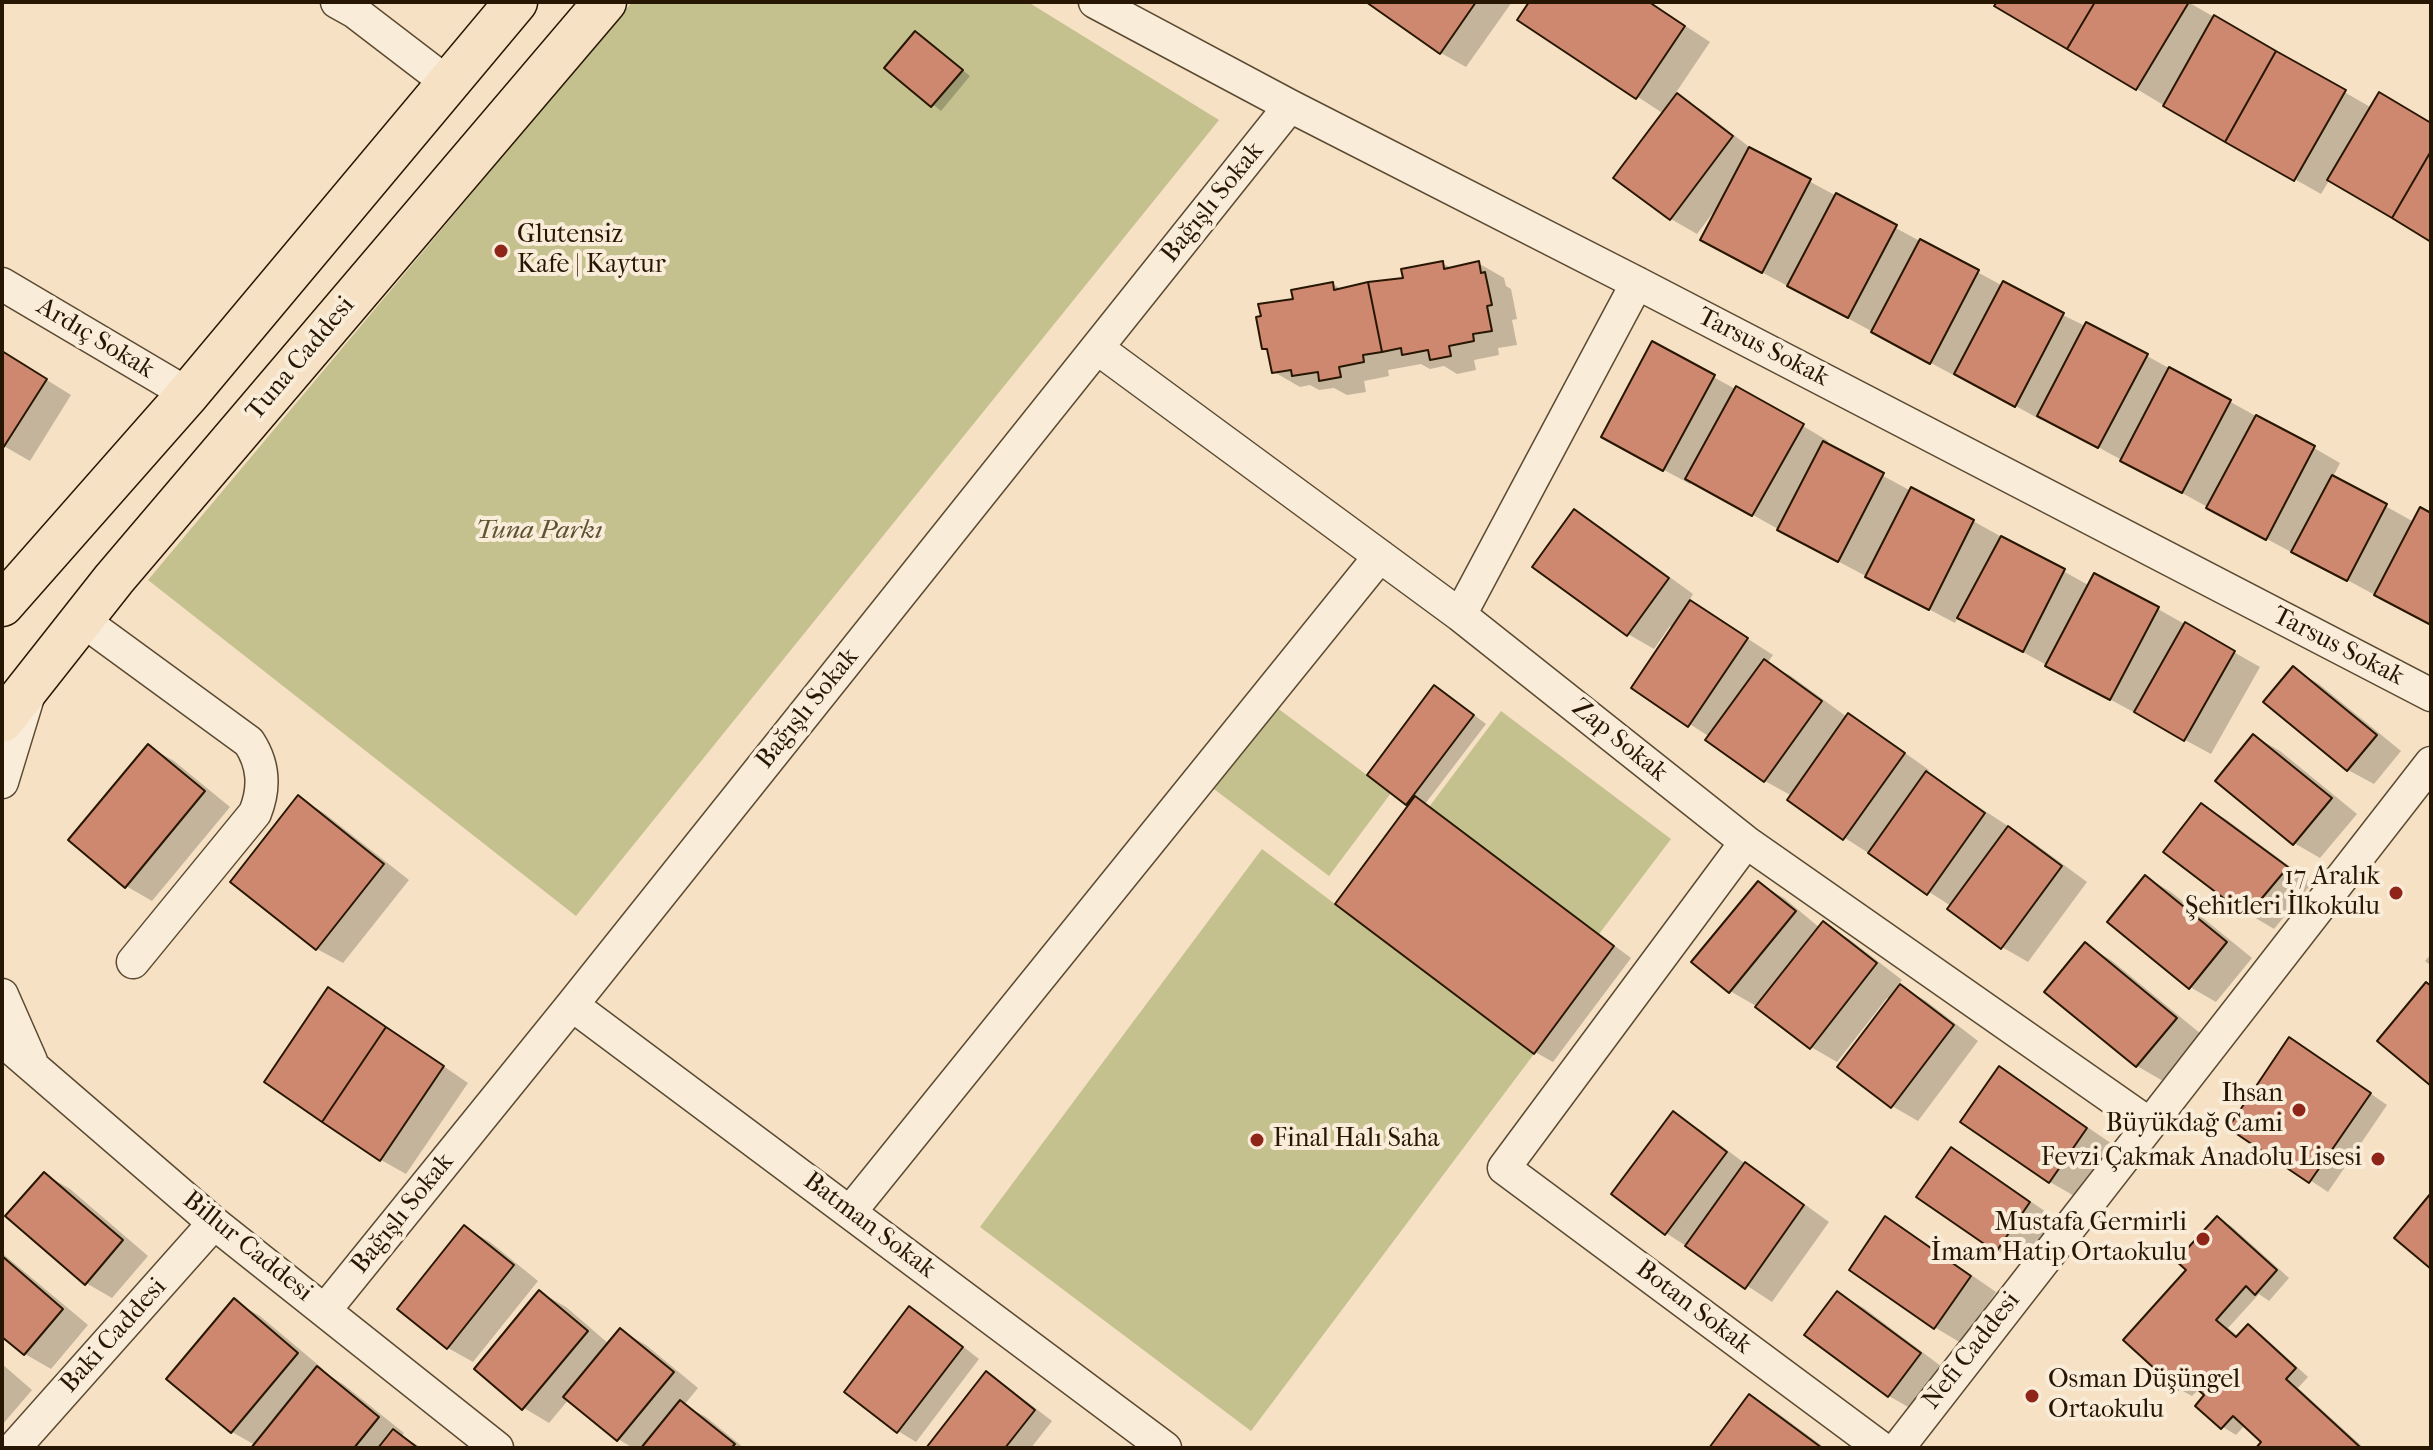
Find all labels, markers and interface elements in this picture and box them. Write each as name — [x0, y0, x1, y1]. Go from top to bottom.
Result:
street label: Bağışlı Sokak — [1155, 137, 1271, 269]
place label: Glutensiz Kafe | Kaytur — [517, 220, 666, 282]
marker: Glutensiz Kafe | Kaytur — [492, 242, 510, 260]
street label: Tuna Caddesi — [240, 291, 362, 427]
street label: Ardıç Sokak — [31, 292, 159, 386]
street label: Tarsus Sokak — [1692, 302, 1834, 394]
park label: Tuna Parkı — [476, 516, 602, 548]
street label: Tarsus Sokak — [2267, 601, 2409, 693]
street label: Bağışlı Sokak — [750, 643, 866, 775]
street label: Zap Sokak — [1565, 693, 1673, 789]
place label: 17 Aralık Şehitleri İlkokulu — [2185, 862, 2380, 924]
marker: 17 Aralık Şehitleri İlkokulu — [2387, 884, 2405, 902]
place label: Ihsan Büyükdağ Cami — [2106, 1079, 2283, 1140]
marker: Ihsan Büyükdağ Cami — [2290, 1101, 2308, 1119]
place label: Final Halı Saha — [1273, 1124, 1440, 1156]
marker: Final Halı Saha — [1248, 1131, 1266, 1149]
place label: Fevzi Çakmak Anadolu Lisesi — [2041, 1143, 2362, 1175]
street label: Bağışlı Sokak — [345, 1148, 461, 1280]
marker: Fevzi Çakmak Anadolu Lisesi — [2369, 1150, 2387, 1168]
street label: Batman Sokak — [797, 1166, 941, 1286]
street label: Billur Caddesi — [176, 1185, 318, 1309]
place label: Mustafa Germirli İmam Hatip Ortaokulu — [1931, 1208, 2187, 1270]
marker: Mustafa Germirli İmam Hatip Ortaokulu — [2194, 1230, 2212, 1248]
street label: Botan Sokak — [1629, 1254, 1757, 1362]
street label: Baki Caddesi — [54, 1272, 174, 1400]
street label: Nefi Caddesi — [1917, 1286, 2027, 1416]
place label: Osman Düşüngel Ortaokulu — [2048, 1365, 2240, 1426]
marker: Osman Düşüngel Ortaokulu — [2023, 1387, 2041, 1405]

